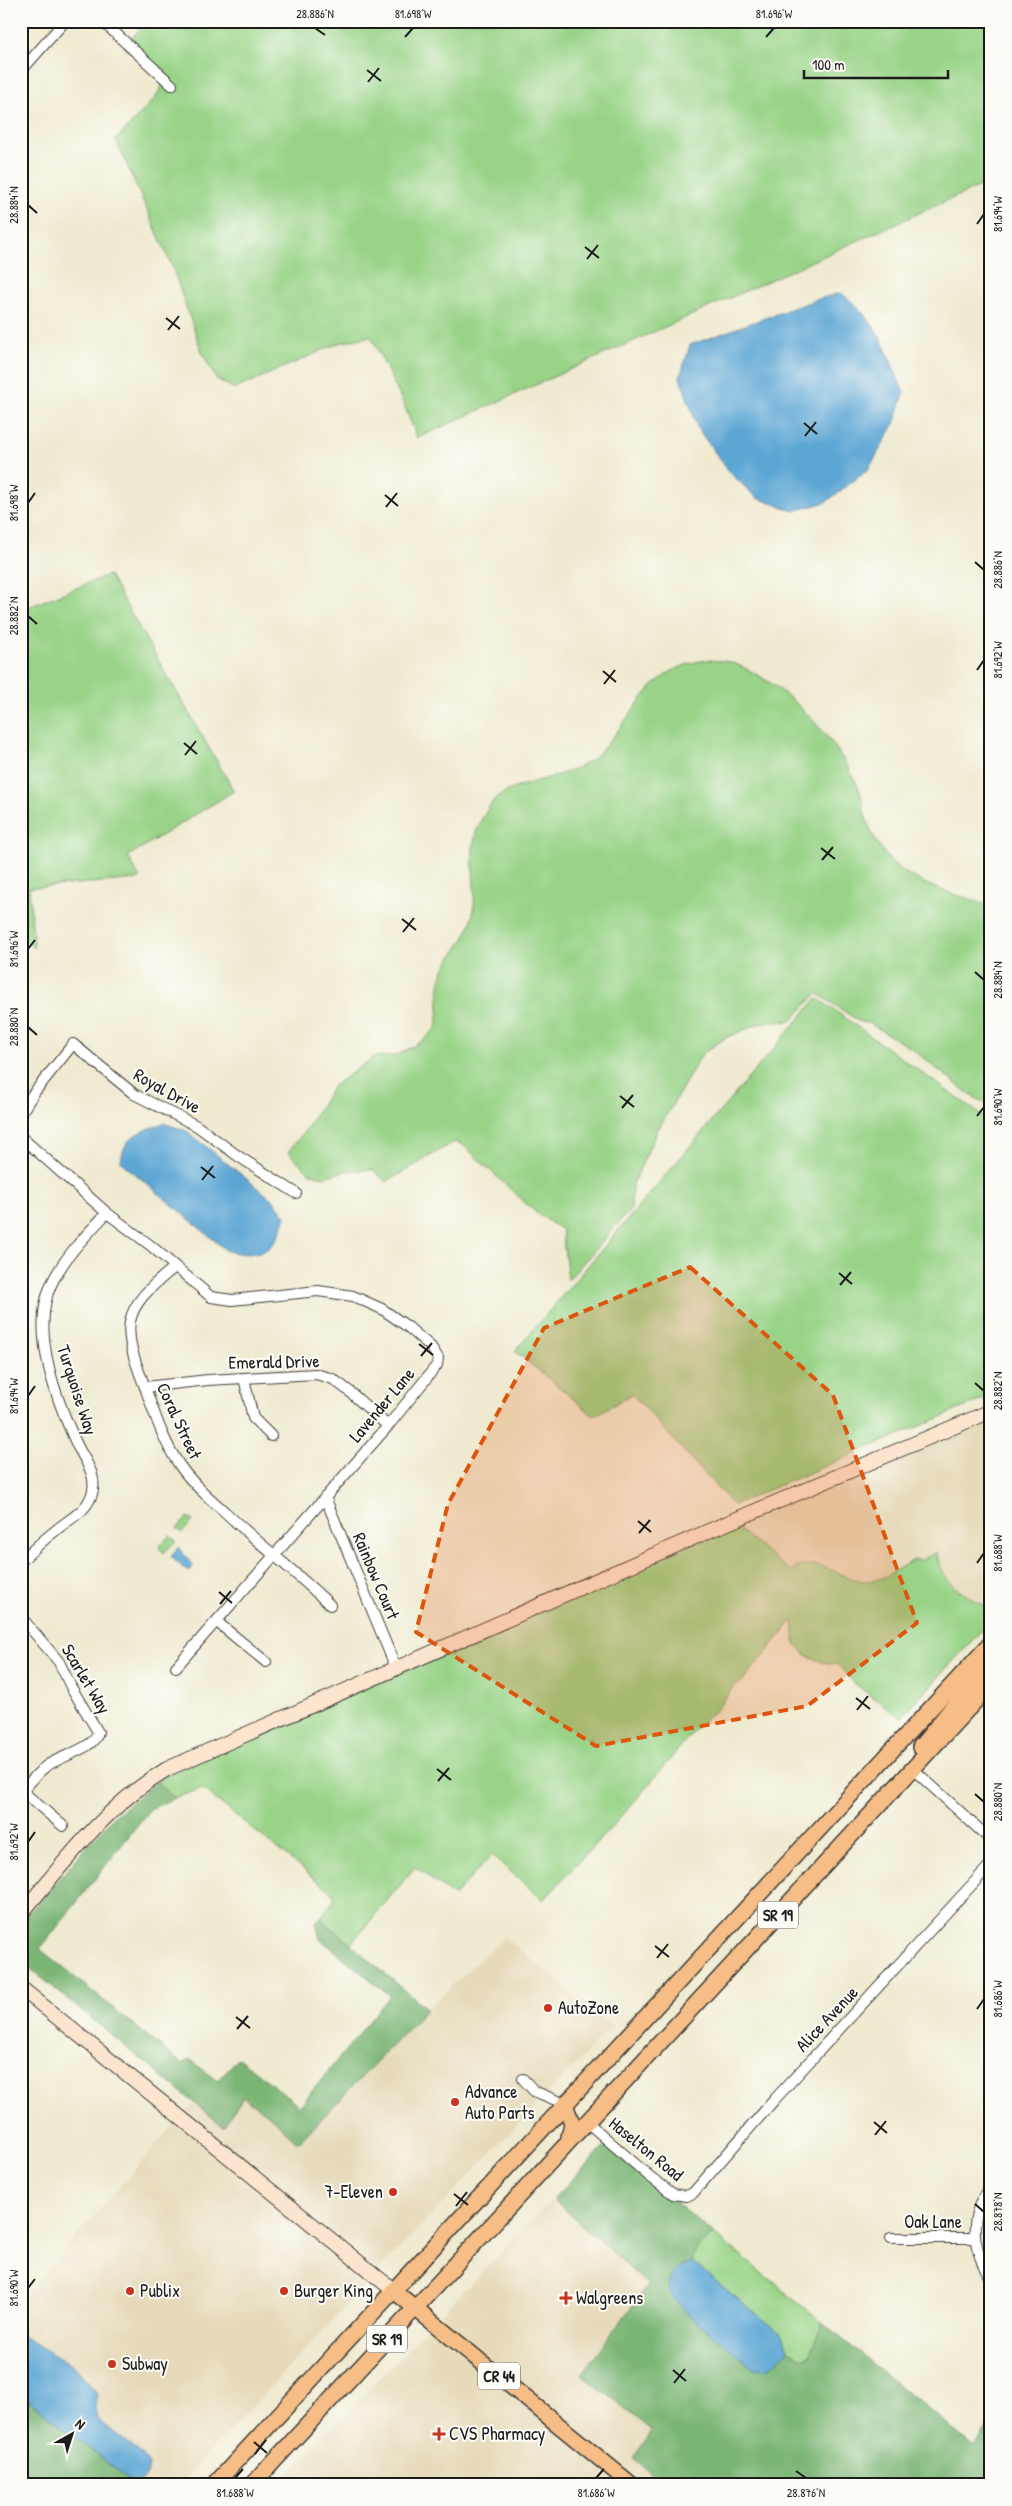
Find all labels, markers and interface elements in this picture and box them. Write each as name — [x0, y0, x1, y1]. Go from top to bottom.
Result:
text: 28.886°N — [296, 5, 334, 22]
text: 81.698°W — [395, 5, 432, 22]
text: 81.696°W — [756, 5, 793, 22]
scale bar — [804, 48, 948, 80]
text: 100 m — [812, 54, 845, 75]
text: 28.884°N — [5, 186, 22, 224]
text: 81.694°W — [989, 195, 1006, 232]
text: 81.698°W — [5, 484, 22, 521]
text: 28.886°N — [989, 551, 1006, 589]
text: 28.882°N — [5, 597, 22, 635]
text: 81.692°W — [989, 641, 1006, 679]
text: 81.696°W — [5, 930, 22, 967]
text: 28.884°N — [989, 961, 1006, 999]
text: 28.880°N — [5, 1008, 22, 1046]
street label: Royal Drive — [129, 1062, 205, 1119]
text: 81.690°W — [989, 1088, 1006, 1125]
street label: Turquoise Way — [51, 1342, 104, 1438]
street label: Emerald Drive — [228, 1348, 320, 1375]
street label: Lavender Lane — [343, 1362, 420, 1447]
text: 28.882°N — [989, 1372, 1006, 1410]
text: 81.694°W — [5, 1377, 22, 1414]
street label: Coral Street — [151, 1378, 208, 1464]
street label: Rainbow Court — [347, 1529, 406, 1624]
text: 81.688°W — [989, 1534, 1006, 1572]
street label: Scarlet Way — [56, 1639, 117, 1719]
text: 28.880°N — [989, 1783, 1006, 1821]
text: 81.692°W — [5, 1823, 22, 1861]
road number: SR 19 — [758, 1902, 798, 1928]
street label: Alice Avenue — [790, 1980, 864, 2057]
text: 81.686°W — [989, 1980, 1006, 2018]
place label: AutoZone — [558, 1995, 619, 2020]
marker: AutoZone — [542, 2002, 554, 2014]
place label: Advance Auto Parts — [465, 2079, 534, 2125]
marker: Advance Auto Parts — [449, 2096, 461, 2108]
street label: Haselton Road — [604, 2111, 689, 2187]
place label: 7-Eleven — [324, 2179, 383, 2204]
marker: 7-Eleven — [387, 2186, 399, 2198]
text: 28.878°N — [989, 2193, 1006, 2231]
street label: Oak Lane — [904, 2209, 962, 2234]
text: 81.690°W — [5, 2269, 22, 2306]
place label: Publix — [140, 2278, 180, 2303]
place label: Burger King — [294, 2278, 373, 2303]
marker: Publix — [124, 2285, 136, 2297]
marker: Burger King — [278, 2285, 290, 2297]
place label: Walgreens — [576, 2285, 643, 2310]
marker: Walgreens — [560, 2292, 572, 2304]
road number: SR 19 — [367, 2326, 407, 2352]
place label: Subway — [122, 2351, 168, 2376]
marker: Subway — [106, 2358, 118, 2370]
road number: CR 44 — [478, 2362, 520, 2390]
north arrow — [48, 2408, 98, 2458]
text: N — [72, 2414, 90, 2434]
place label: CVS Pharmacy — [449, 2421, 546, 2446]
marker: CVS Pharmacy — [433, 2428, 445, 2440]
text: 81.688°W — [216, 2484, 254, 2501]
text: 81.686°W — [577, 2484, 615, 2501]
text: 28.876°N — [787, 2484, 825, 2501]

